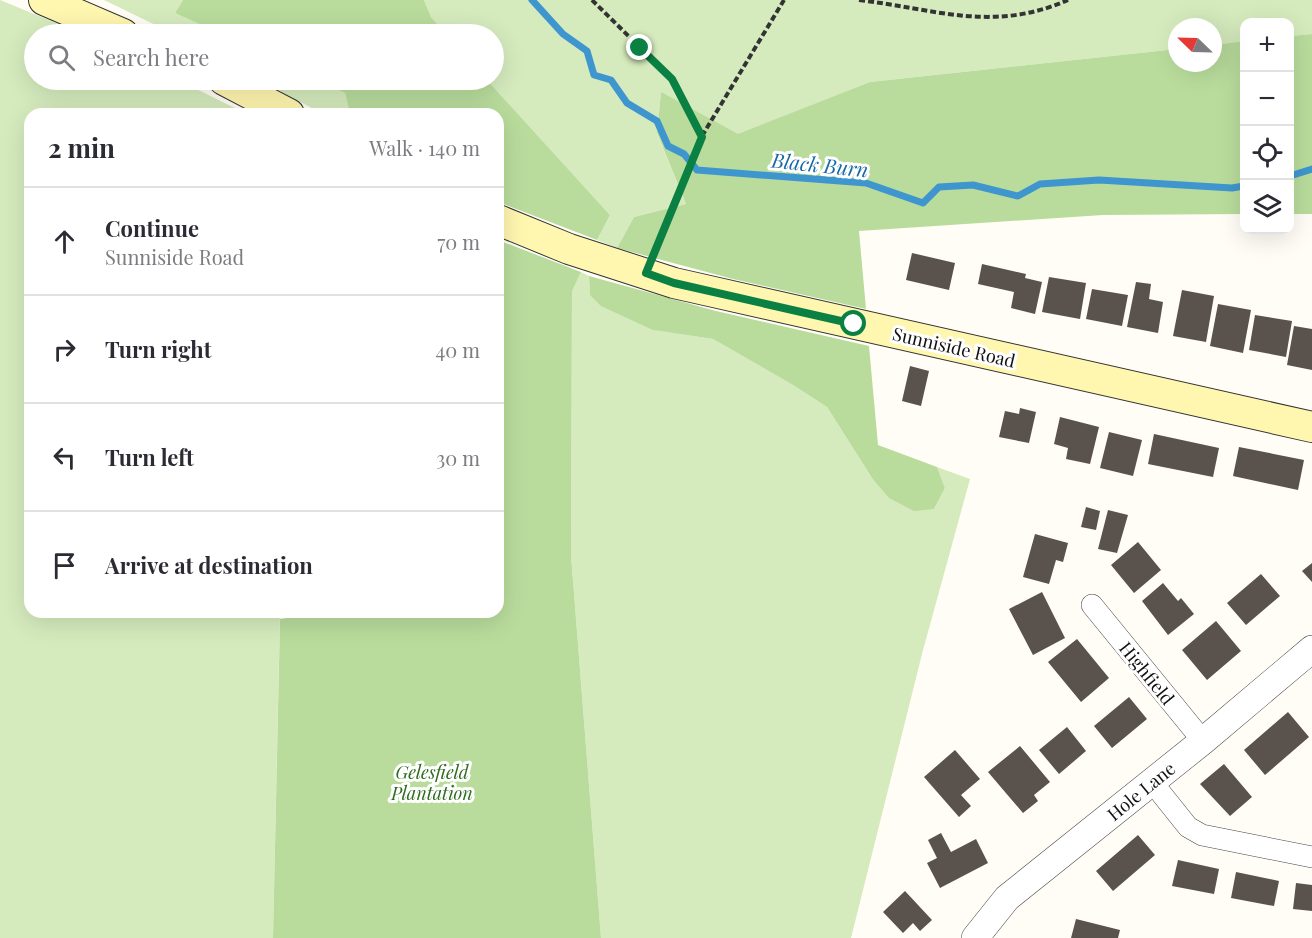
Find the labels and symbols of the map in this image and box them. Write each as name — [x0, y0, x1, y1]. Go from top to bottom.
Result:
north arrow — [1168, 18, 1222, 72]
route end — [626, 34, 652, 60]
water label: Black Burn — [769, 145, 870, 182]
route start — [840, 310, 866, 336]
street label: Sunniside Road — [890, 321, 1018, 373]
street label: Highfield — [1114, 636, 1180, 710]
street label: Hole Lane — [1102, 756, 1180, 826]
park label: Gelesfield Plantation — [390, 760, 473, 805]

